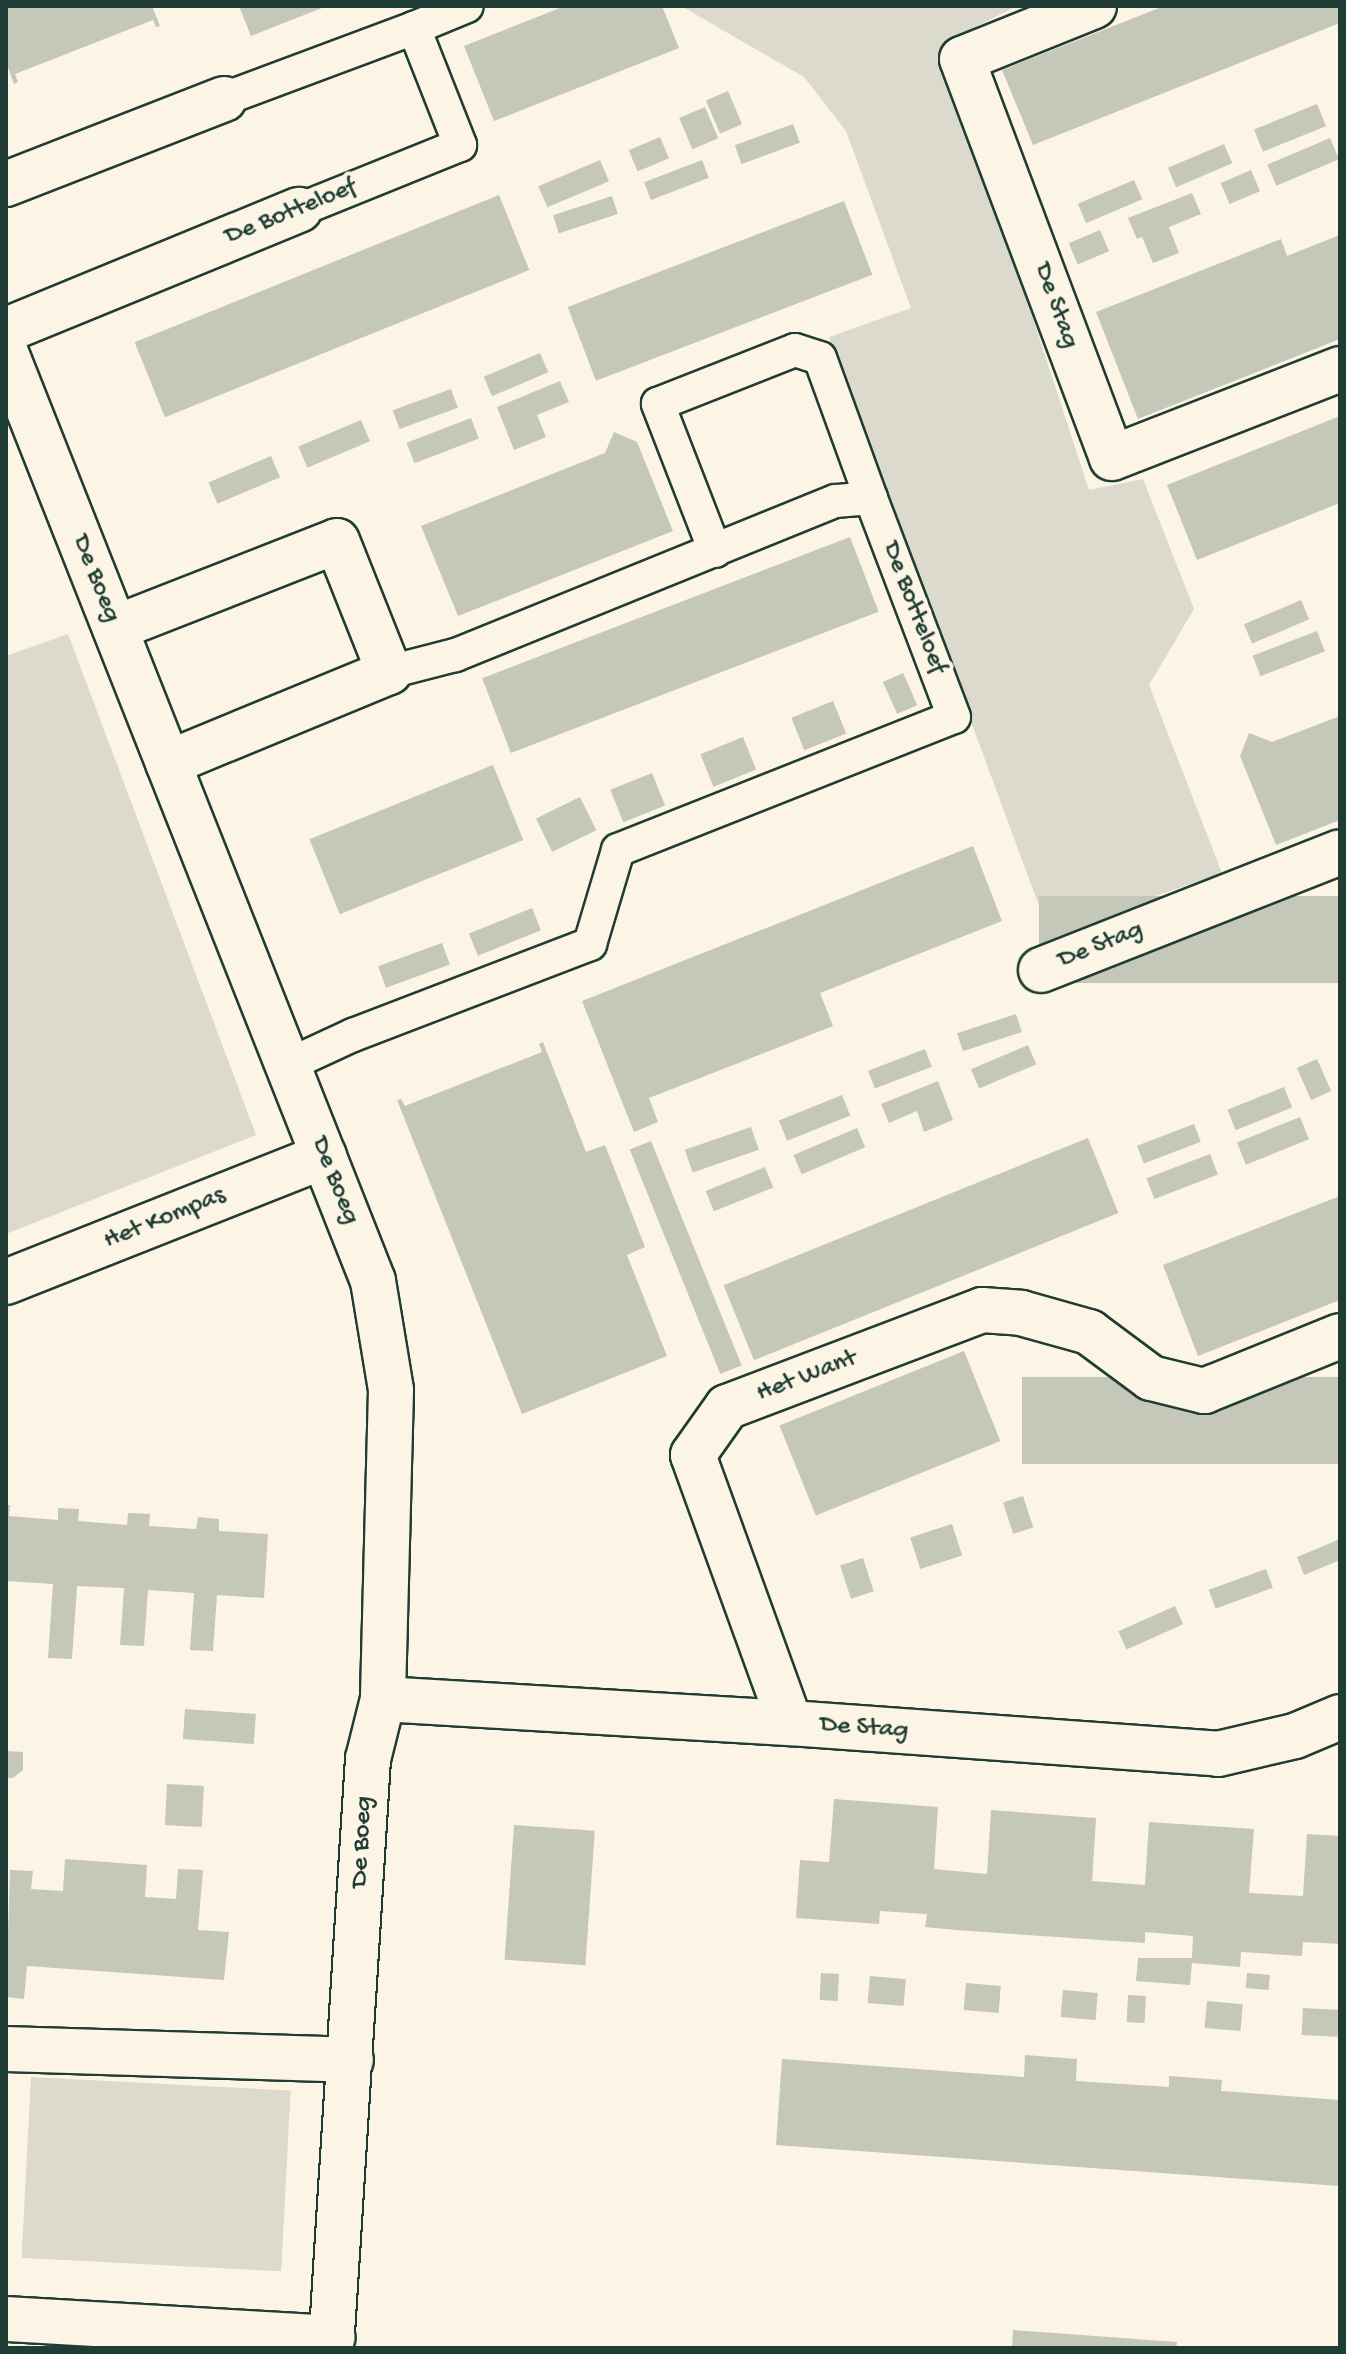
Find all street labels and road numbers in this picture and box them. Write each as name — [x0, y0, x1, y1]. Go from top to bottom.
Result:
street label: De Botteloef — [221, 173, 361, 253]
street label: De Stag — [1025, 259, 1085, 353]
street label: De Boeg — [63, 531, 127, 627]
street label: De Botteloef — [874, 538, 952, 678]
street label: De Stag — [1054, 915, 1148, 977]
street label: De Boeg — [302, 1133, 366, 1229]
street label: Het Kompas — [100, 1181, 230, 1257]
street label: Het Want — [753, 1344, 861, 1410]
street label: De Stag — [819, 1710, 909, 1748]
street label: De Boeg — [345, 1795, 381, 1889]

